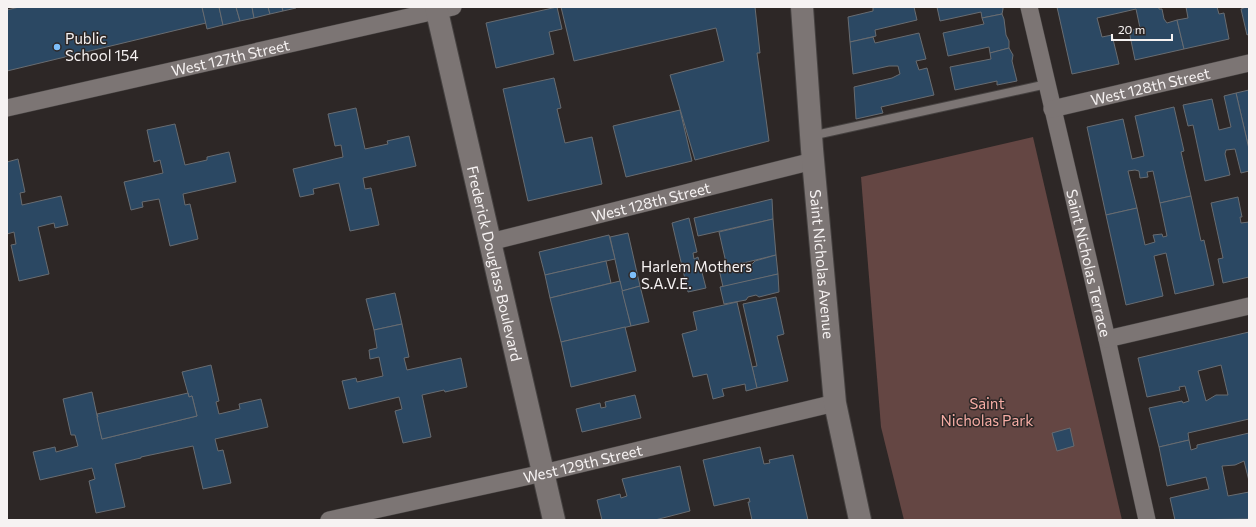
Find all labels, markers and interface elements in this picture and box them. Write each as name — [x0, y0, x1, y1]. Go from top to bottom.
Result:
scale bar — [1112, 16, 1172, 42]
text: 20 m — [1118, 22, 1145, 36]
place label: Public School 154 — [65, 29, 138, 64]
street label: West 127th Street — [169, 35, 291, 80]
marker: Public School 154 — [52, 42, 62, 52]
street label: West 128th Street — [1089, 63, 1212, 109]
street label: Frederick Douglass Boulevard — [464, 164, 526, 363]
street label: West 128th Street — [590, 178, 712, 225]
street label: Saint Nicholas Terrace — [1063, 187, 1115, 339]
street label: Saint Nicholas Avenue — [807, 189, 838, 340]
place label: Harlem Mothers S.A.V.E. — [641, 257, 752, 292]
marker: Harlem Mothers S.A.V.E. — [628, 270, 638, 280]
park label: Saint Nicholas Park — [941, 394, 1033, 429]
street label: West 129th Street — [521, 441, 644, 486]

